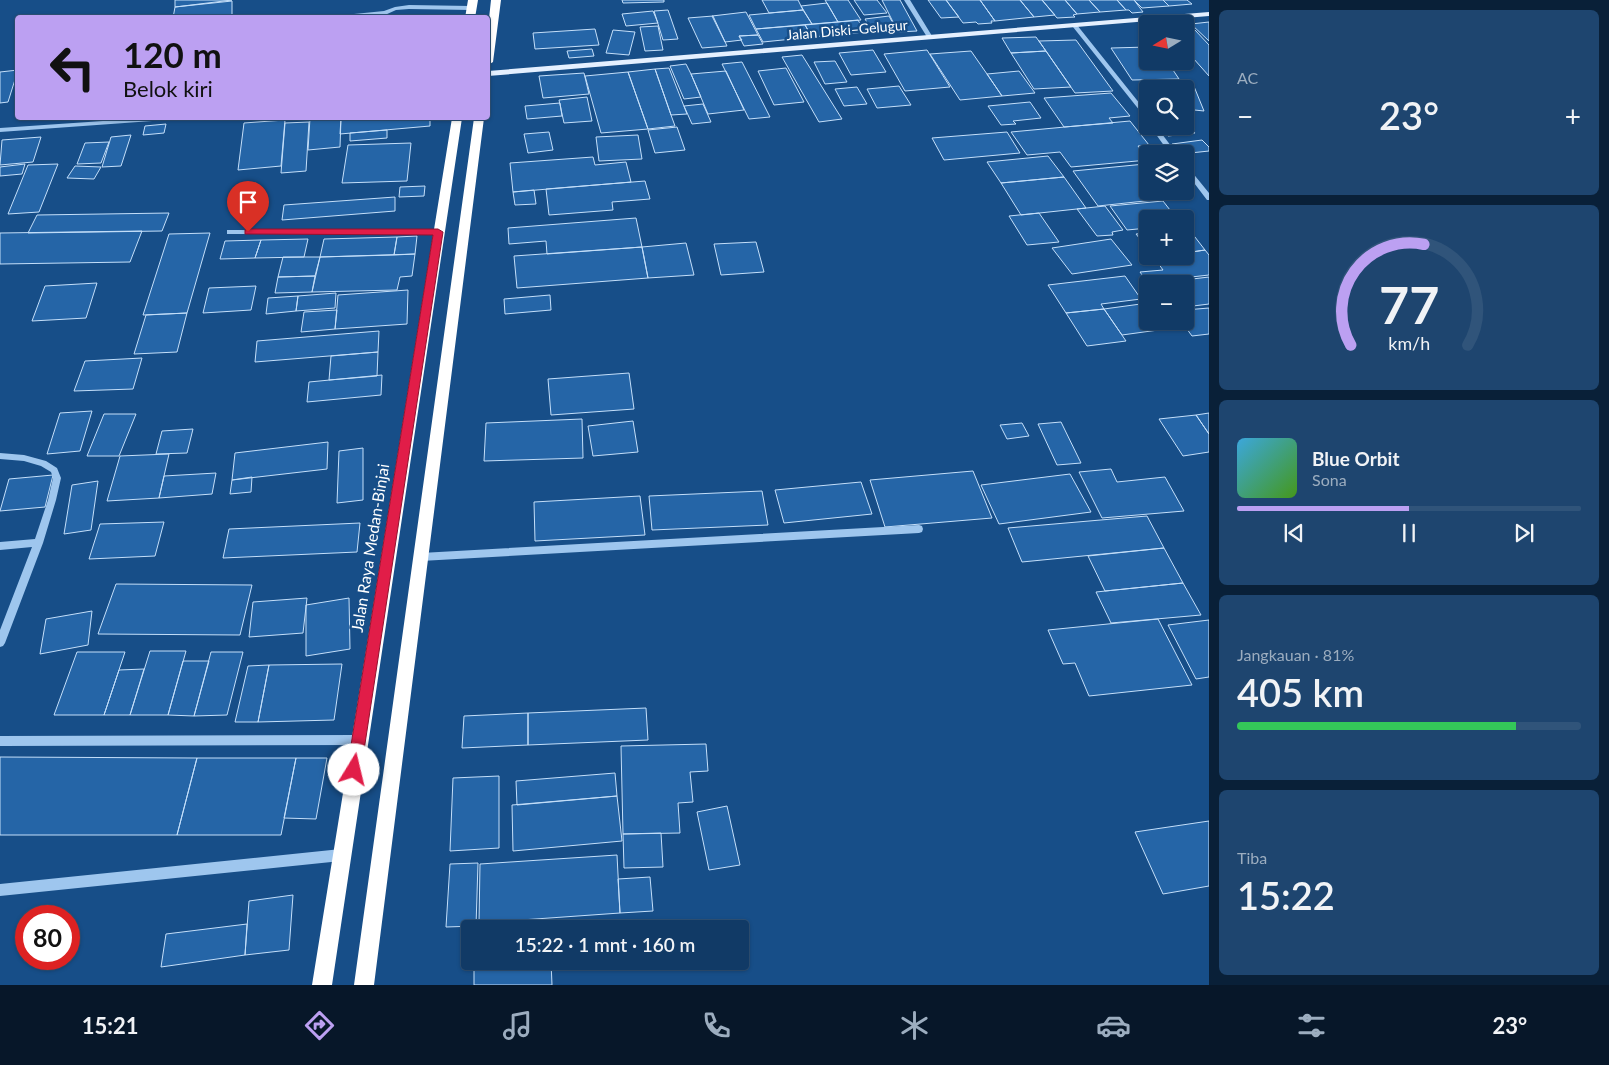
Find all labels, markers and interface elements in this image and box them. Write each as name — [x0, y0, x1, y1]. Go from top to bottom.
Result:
north arrow — [1139, 15, 1194, 70]
map controls — [1139, 15, 1194, 330]
street label: Jalan Diski–Gelugur — [786, 16, 908, 43]
text: 120 m — [123, 33, 222, 75]
icon: left — [40, 35, 105, 100]
text: AC — [1237, 68, 1258, 87]
text: Belok kiri — [123, 75, 213, 102]
button: search — [1139, 80, 1194, 135]
text: 23° — [1379, 92, 1439, 138]
text: − — [1237, 99, 1253, 133]
text: + — [1565, 99, 1581, 133]
button: layers — [1139, 145, 1194, 200]
pin — [227, 181, 269, 232]
icon: arrive — [234, 188, 262, 216]
button: + — [1139, 210, 1194, 265]
text: 77 — [1379, 273, 1439, 335]
button: − — [1139, 275, 1194, 330]
text: km/h — [1388, 332, 1430, 354]
text: Blue Orbit — [1312, 447, 1400, 470]
street label: Jalan Raya Medan-Binjai — [347, 462, 392, 634]
text: Sona — [1312, 470, 1347, 489]
icon: previous — [1280, 519, 1308, 547]
icon: pause — [1395, 519, 1423, 547]
icon: next — [1510, 519, 1538, 547]
text: Jangkauan · 81% — [1237, 645, 1354, 664]
text: 405 km — [1237, 669, 1364, 715]
position arrow — [327, 743, 379, 795]
text: Tiba — [1237, 848, 1267, 867]
text: 15:22 — [1237, 872, 1335, 918]
speed limit sign: 80 — [15, 905, 80, 970]
text: 15:22 · 1 mnt · 160 m — [515, 933, 695, 956]
icon: directions — [302, 1008, 337, 1043]
icon: music — [500, 1008, 535, 1043]
icon: phone — [699, 1008, 734, 1043]
icon: climate — [897, 1008, 932, 1043]
icon: car — [1096, 1008, 1131, 1043]
icon: filters — [1294, 1008, 1329, 1043]
text: 15:21 — [82, 1012, 138, 1039]
text: 23° — [1493, 1012, 1527, 1039]

